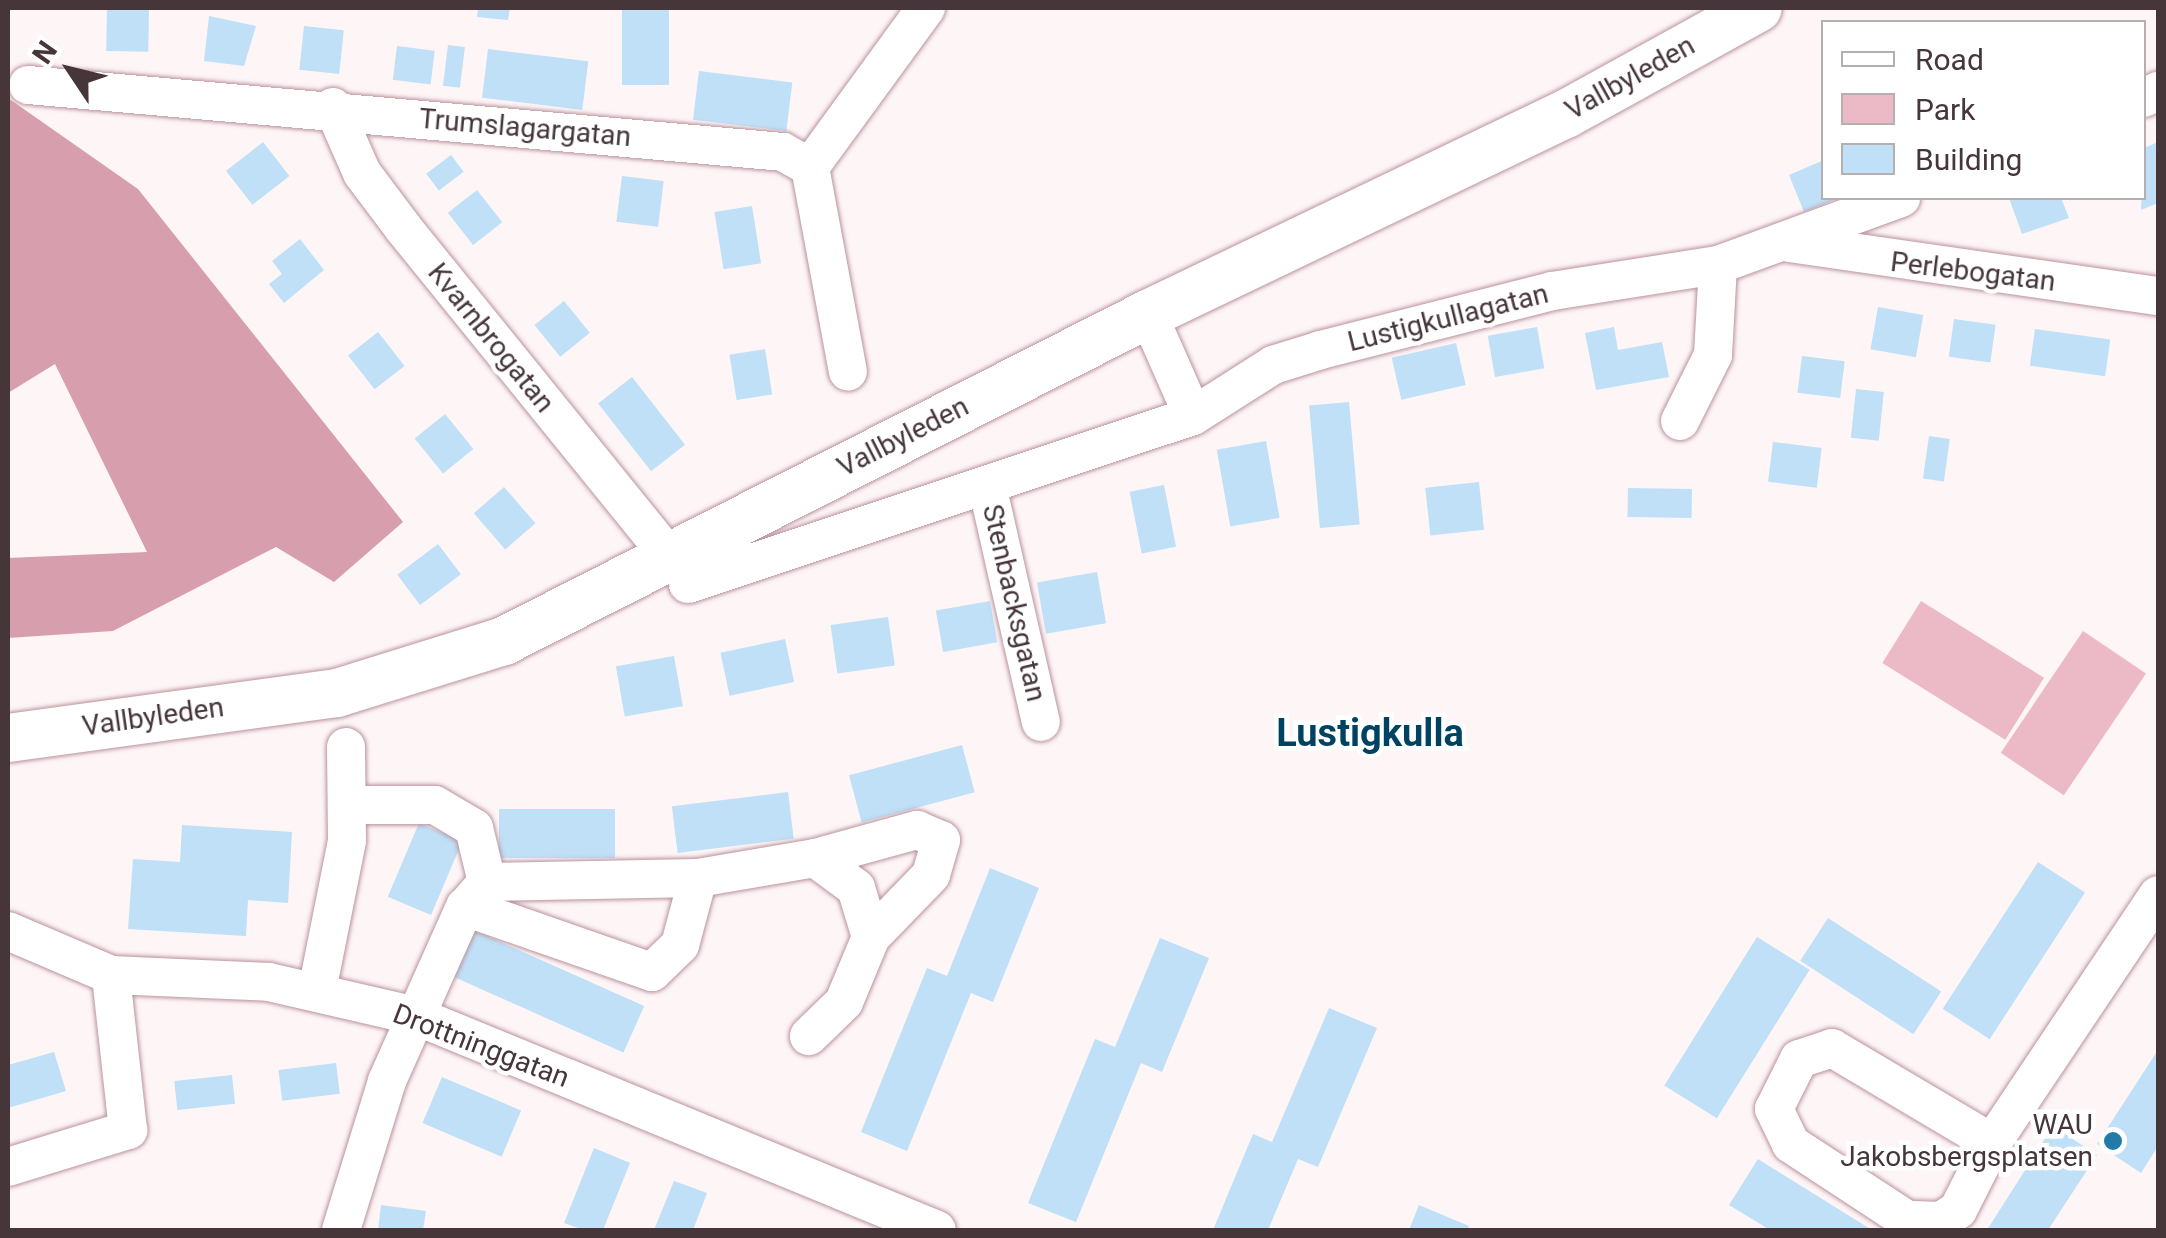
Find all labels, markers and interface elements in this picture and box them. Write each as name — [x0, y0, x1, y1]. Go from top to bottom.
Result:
north arrow — [20, 20, 120, 120]
legend — [1821, 20, 2146, 200]
street label: Vallbyleden — [1559, 29, 1701, 127]
text: N — [26, 35, 64, 70]
text: Road — [1915, 42, 1984, 77]
text: Park — [1915, 92, 1975, 127]
street label: Trumslagargatan — [418, 102, 632, 154]
text: Building — [1915, 142, 2022, 177]
street label: Perlebogatan — [1889, 245, 2057, 299]
street label: Kvarnbrogatan — [421, 257, 561, 419]
street label: Lustigkullagatan — [1344, 277, 1552, 359]
street label: Vallbyleden — [832, 390, 974, 484]
street label: Stenbacksgatan — [975, 501, 1053, 705]
street label: Vallbyleden — [80, 690, 226, 744]
district label: Lustigkulla — [1276, 711, 1464, 757]
street label: Drottninggatan — [388, 997, 574, 1095]
place label: WAU Jakobsbergsplatsen — [1840, 1108, 2093, 1174]
marker: WAU Jakobsbergsplatsen — [2102, 1130, 2124, 1152]

